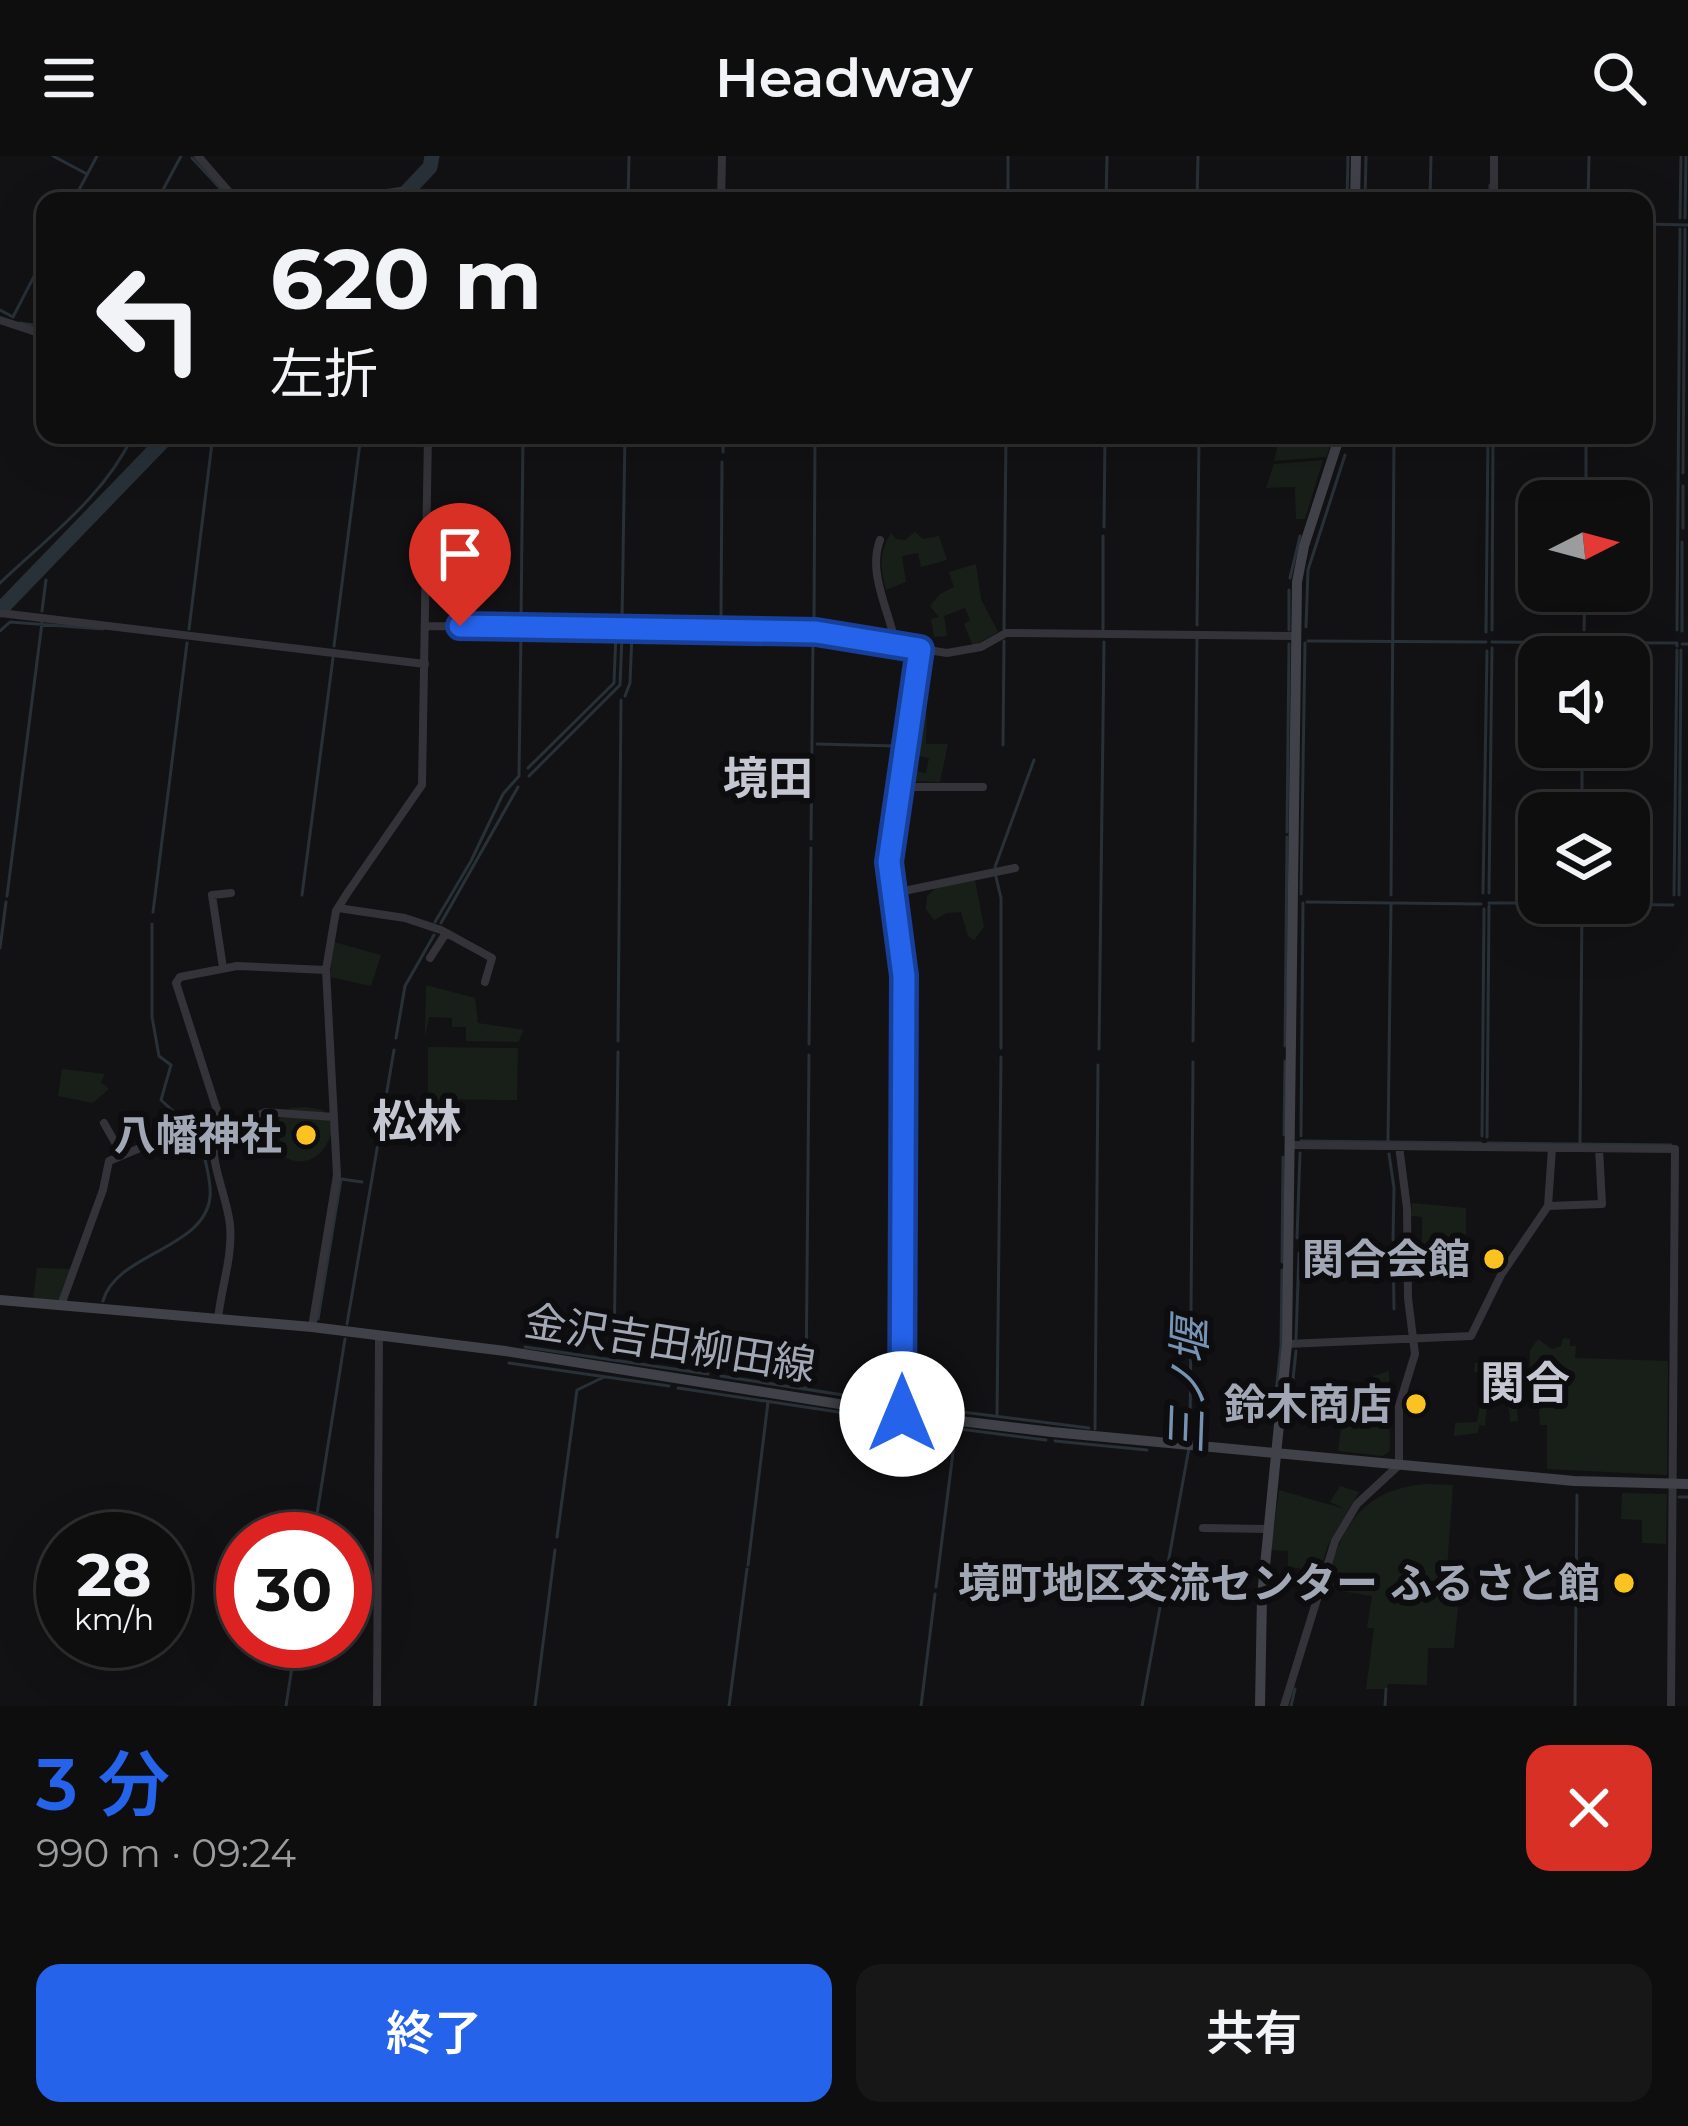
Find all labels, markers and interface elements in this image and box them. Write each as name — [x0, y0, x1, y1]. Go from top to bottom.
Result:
icon: menu — [36, 45, 102, 111]
text: Headway — [715, 45, 973, 111]
icon: search — [1586, 45, 1652, 111]
text: 620 m — [270, 228, 542, 330]
icon: left — [72, 240, 228, 396]
text: 左折 — [270, 341, 378, 407]
north arrow — [1518, 480, 1650, 612]
map controls — [1518, 480, 1650, 924]
pin — [409, 503, 511, 626]
icon: arrive — [427, 521, 493, 587]
button: sound — [1518, 636, 1650, 768]
district label: 境田 — [723, 750, 813, 805]
button: layers — [1518, 792, 1650, 924]
district label: 松林 — [372, 1093, 462, 1148]
place label: 八幡神社 — [114, 1109, 282, 1161]
marker: 八幡神社 — [293, 1122, 319, 1148]
place label: 関合会館 — [1302, 1233, 1470, 1285]
marker: 関合会館 — [1481, 1246, 1507, 1272]
street label: 金沢吉田柳田線 — [521, 1294, 819, 1392]
water label: 三ノ堰 — [1158, 1311, 1218, 1454]
position arrow — [839, 1351, 965, 1477]
district label: 関合 — [1480, 1355, 1570, 1410]
place label: 鈴木商店 — [1224, 1378, 1392, 1430]
marker: 鈴木商店 — [1403, 1391, 1429, 1417]
speed limit sign: 30 — [216, 1512, 372, 1668]
text: 28 — [77, 1538, 152, 1611]
place label: 境町地区交流センター ふるさと館 — [958, 1557, 1600, 1609]
marker: 境町地区交流センター ふるさと館 — [1611, 1570, 1637, 1596]
text: km/h — [74, 1601, 154, 1638]
text: 3 分 — [36, 1740, 170, 1828]
button: close — [1526, 1745, 1652, 1871]
text: 990 m · 09:24 — [36, 1829, 296, 1877]
button: 終了 — [36, 1964, 832, 2102]
button: 共有 — [856, 1964, 1652, 2102]

